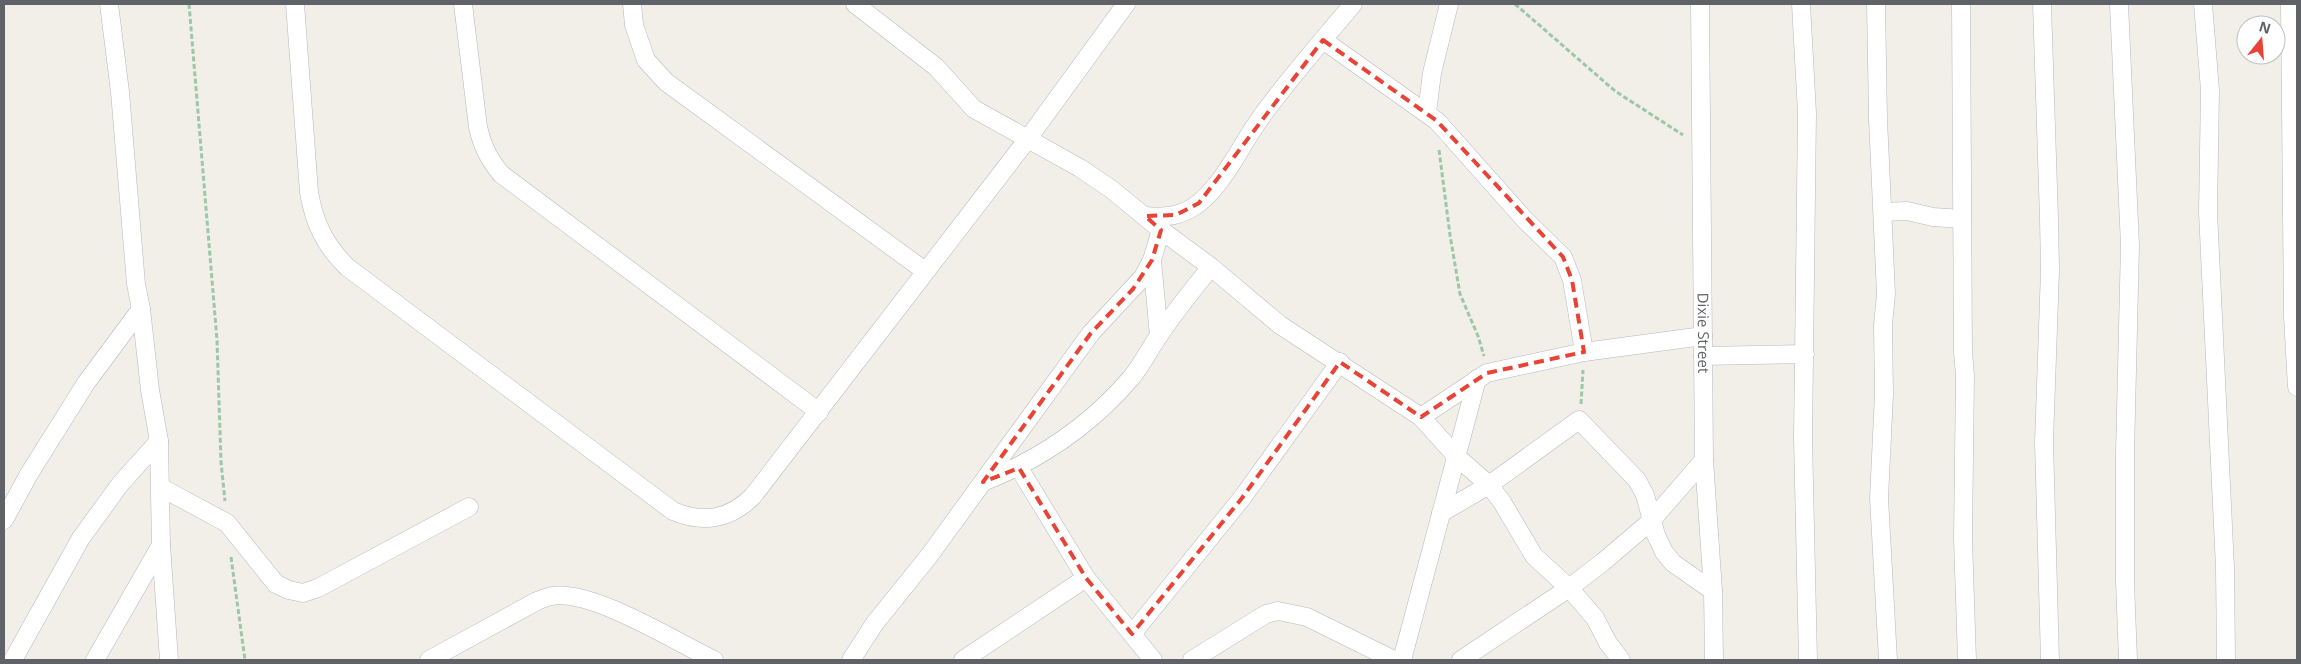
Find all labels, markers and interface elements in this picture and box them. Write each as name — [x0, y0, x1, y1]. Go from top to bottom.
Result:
north arrow — [2236, 15, 2286, 65]
text: N — [2257, 16, 2273, 38]
street label: Dixie Street — [1694, 293, 1714, 373]

